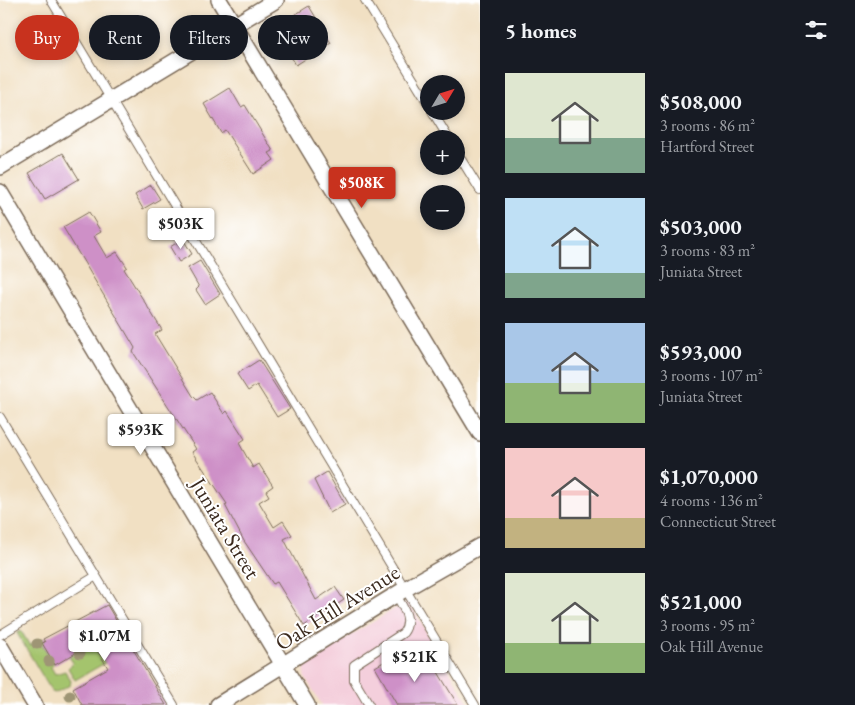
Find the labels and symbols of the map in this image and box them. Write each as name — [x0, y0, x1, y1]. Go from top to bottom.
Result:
north arrow — [420, 75, 465, 120]
pin: $508K — [327, 166, 397, 209]
pin: $503K — [146, 208, 216, 250]
pin: $593K — [106, 414, 176, 456]
street label: Juniata Street — [183, 471, 267, 584]
street label: Oak Hill Avenue — [270, 557, 405, 657]
pin: $1.07M — [64, 620, 146, 662]
pin: $521K — [380, 640, 450, 683]

